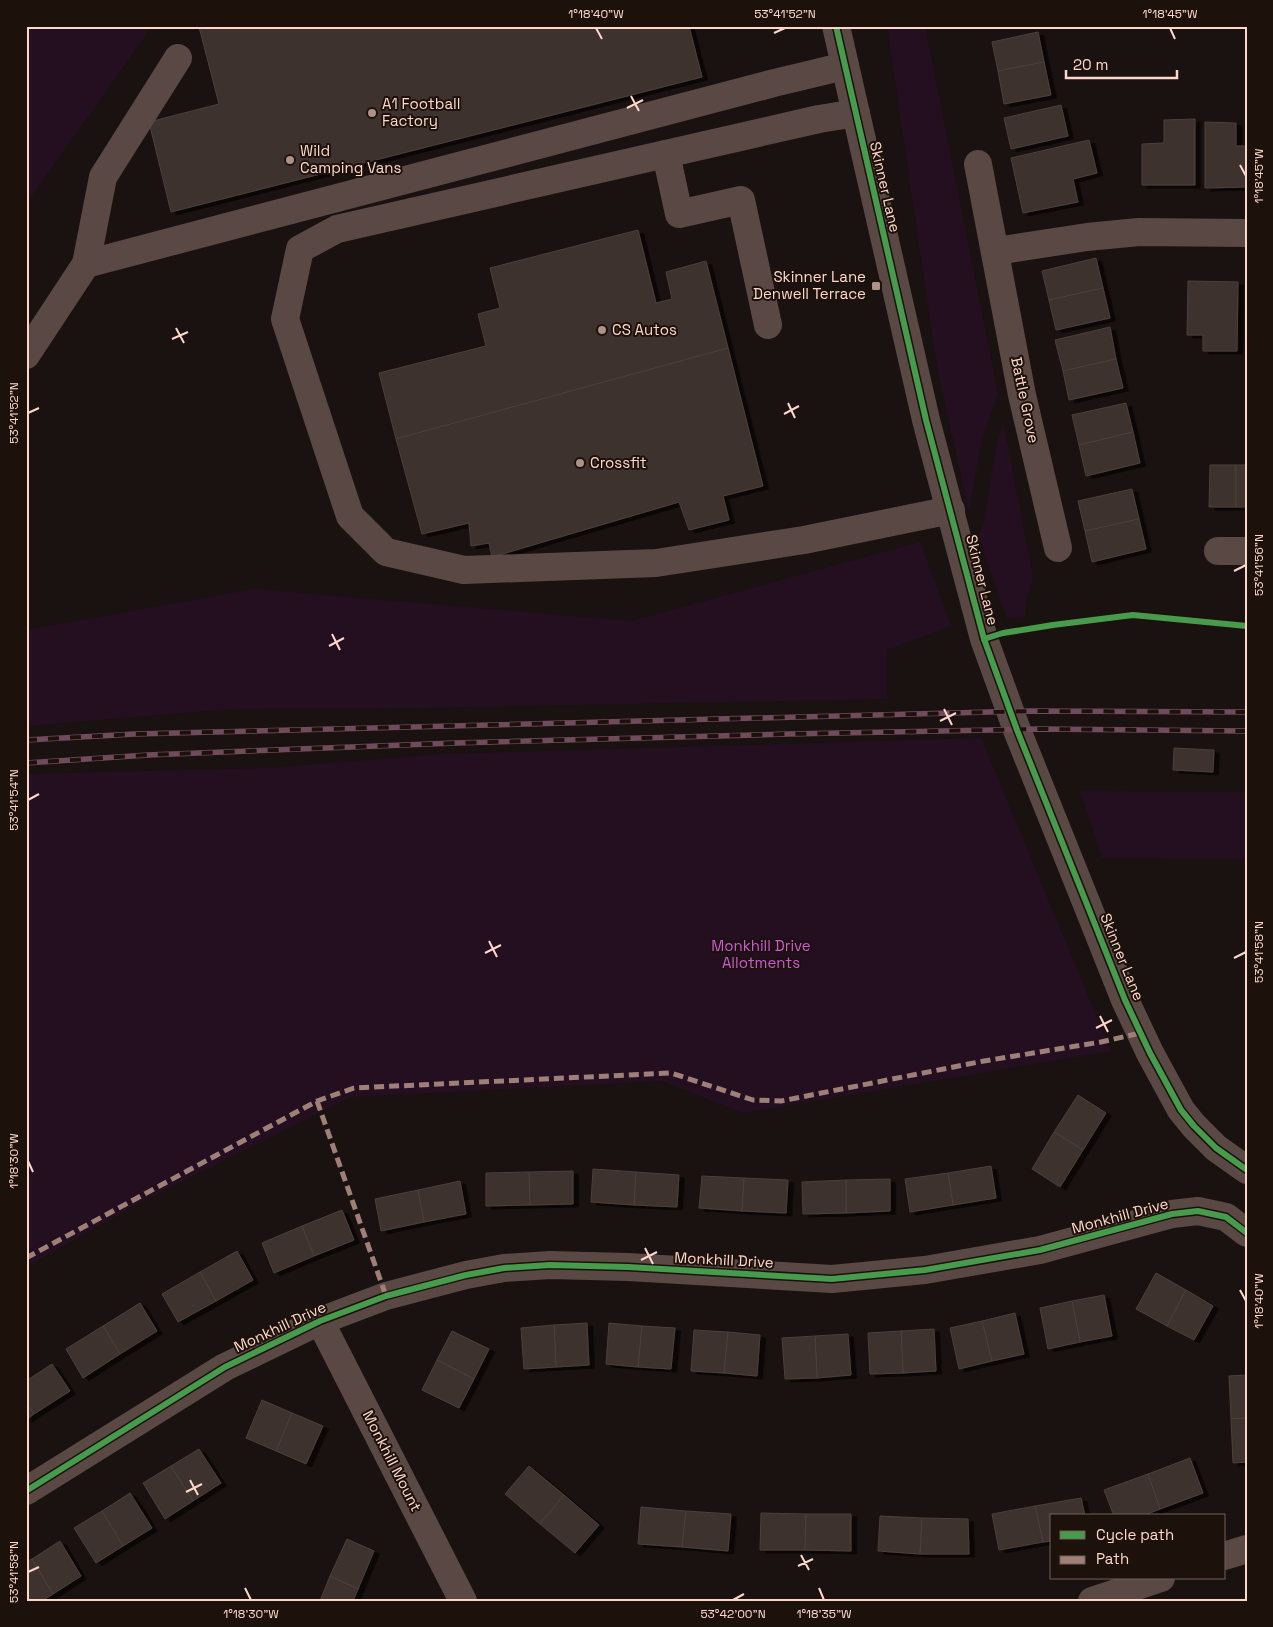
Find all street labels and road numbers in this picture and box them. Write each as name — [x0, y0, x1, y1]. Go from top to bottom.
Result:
street label: Skinner Lane — [866, 140, 905, 234]
street label: Battle Grove — [1007, 355, 1044, 445]
street label: Skinner Lane — [962, 533, 1003, 627]
street label: Skinner Lane — [1096, 910, 1149, 1003]
street label: Monkhill Drive — [1069, 1193, 1171, 1238]
street label: Monkhill Drive — [674, 1247, 774, 1272]
street label: Monkhill Drive — [231, 1297, 329, 1356]
street label: Monkhill Mount — [359, 1407, 426, 1515]

